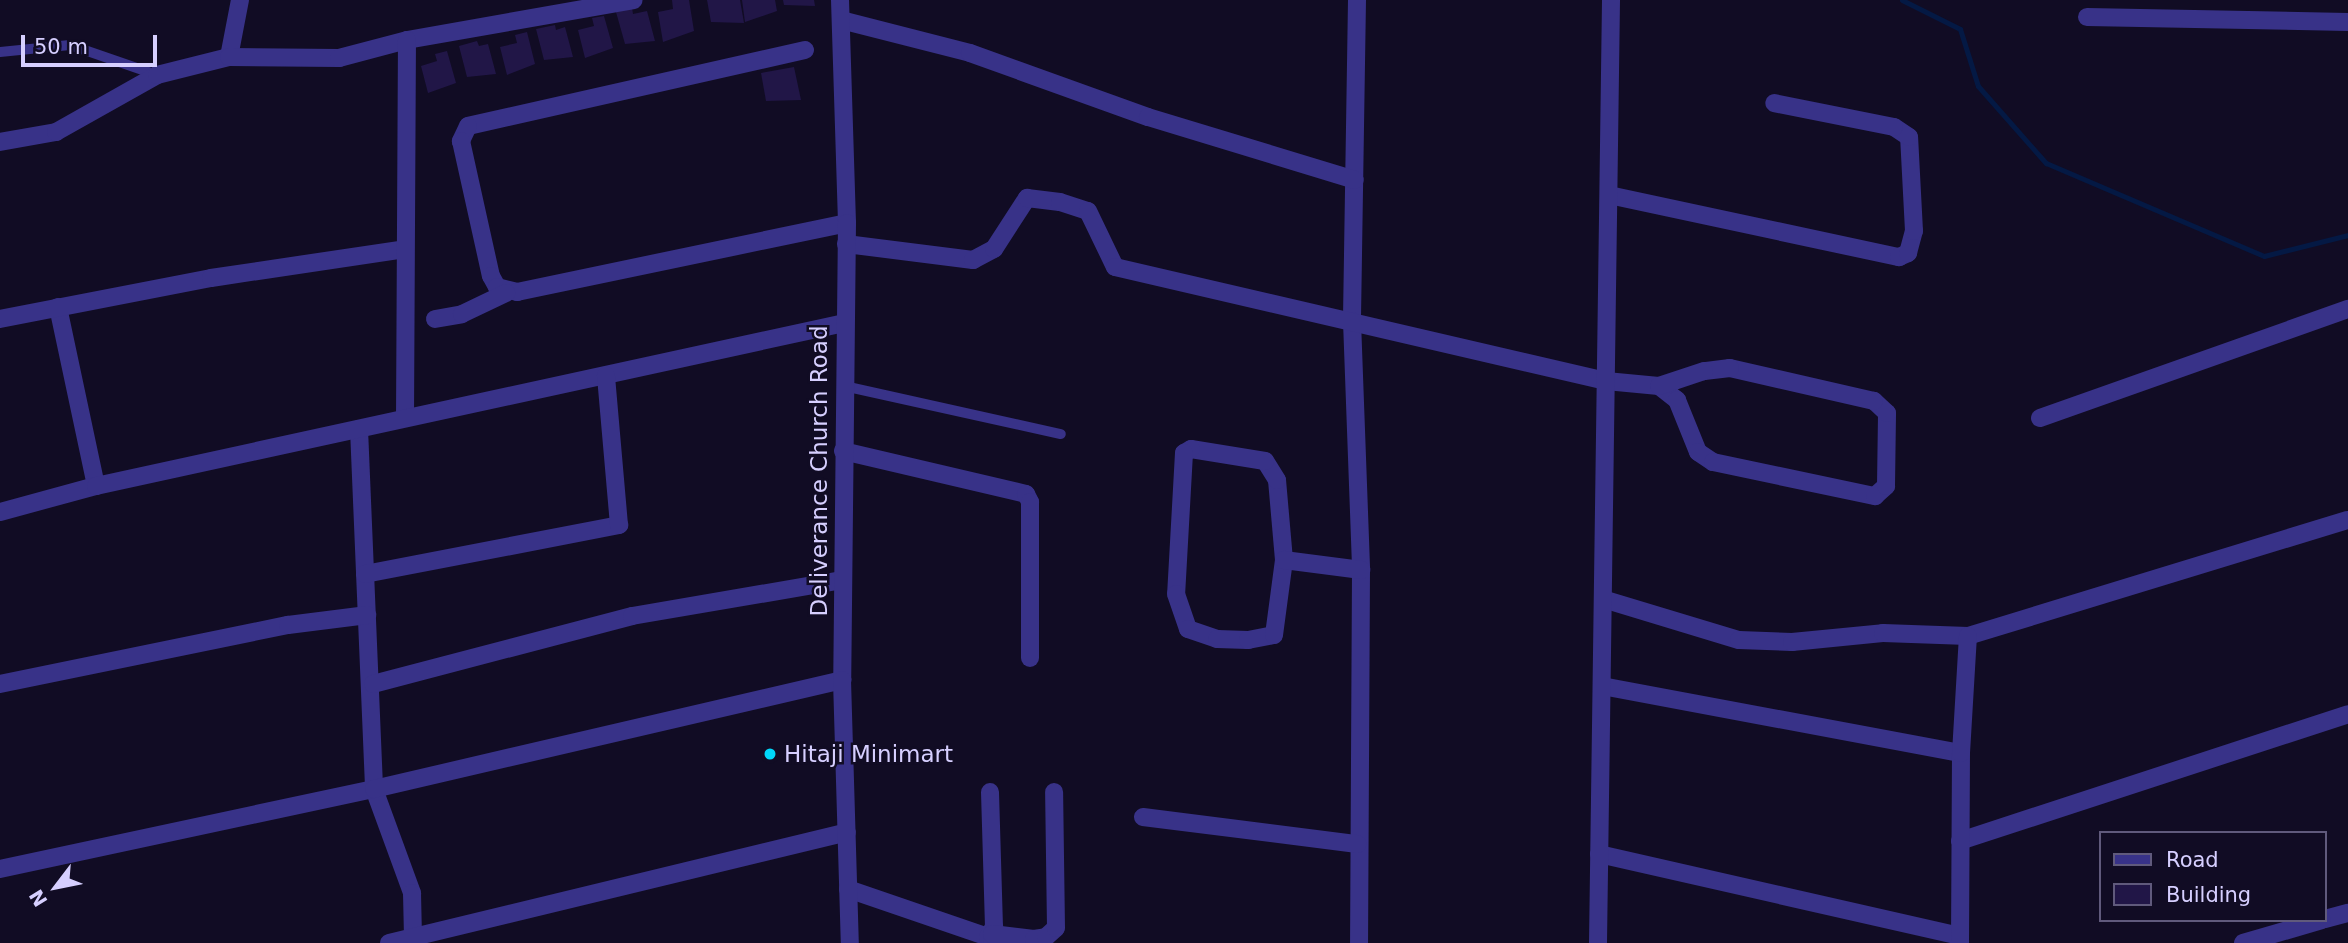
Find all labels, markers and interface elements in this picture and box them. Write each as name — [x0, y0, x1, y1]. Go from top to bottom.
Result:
scale bar — [24, 21, 161, 65]
text: 50 m — [34, 35, 88, 59]
street label: Deliverance Church Road — [805, 325, 833, 617]
place label: Hitaji Minimart — [784, 740, 953, 768]
marker: Hitaji Minimart — [762, 746, 778, 762]
legend — [2100, 831, 2327, 922]
text: Road — [2166, 848, 2219, 872]
north arrow — [21, 852, 91, 922]
text: Building — [2166, 883, 2251, 907]
text: N — [25, 886, 52, 911]

